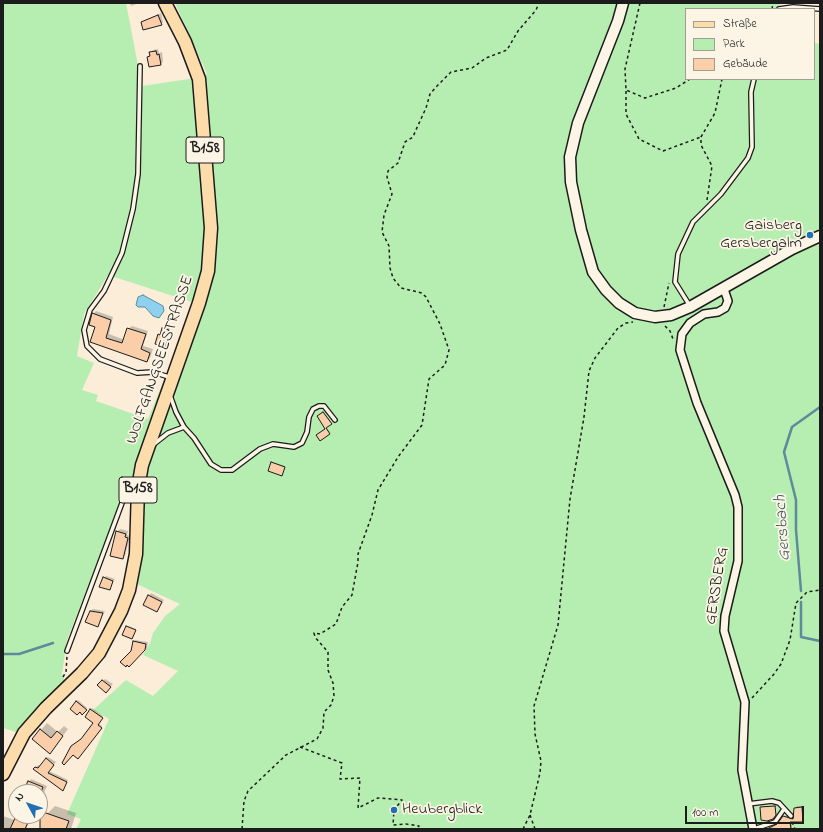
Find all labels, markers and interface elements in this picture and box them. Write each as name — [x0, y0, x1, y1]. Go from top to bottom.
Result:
legend — [685, 8, 815, 80]
text: Straße — [723, 15, 757, 33]
text: Park — [723, 35, 745, 53]
text: Gebäude — [723, 55, 767, 73]
road number: B158 — [186, 137, 224, 163]
place label: Gaisberg Gersbergalm — [720, 216, 802, 254]
marker: Gaisberg Gersbergalm — [805, 230, 815, 240]
street label: WOLFGANGSEESTRASSE — [123, 273, 199, 447]
road number: B158 — [119, 477, 157, 503]
water label: Gersbach — [772, 494, 796, 562]
street label: GERSBERG — [702, 546, 734, 626]
north arrow — [8, 784, 48, 824]
text: N — [11, 789, 28, 805]
scale bar — [687, 798, 806, 824]
place label: Heubergblick — [402, 800, 482, 820]
text: 100 m — [692, 804, 719, 822]
marker: Heubergblick — [389, 805, 399, 815]

